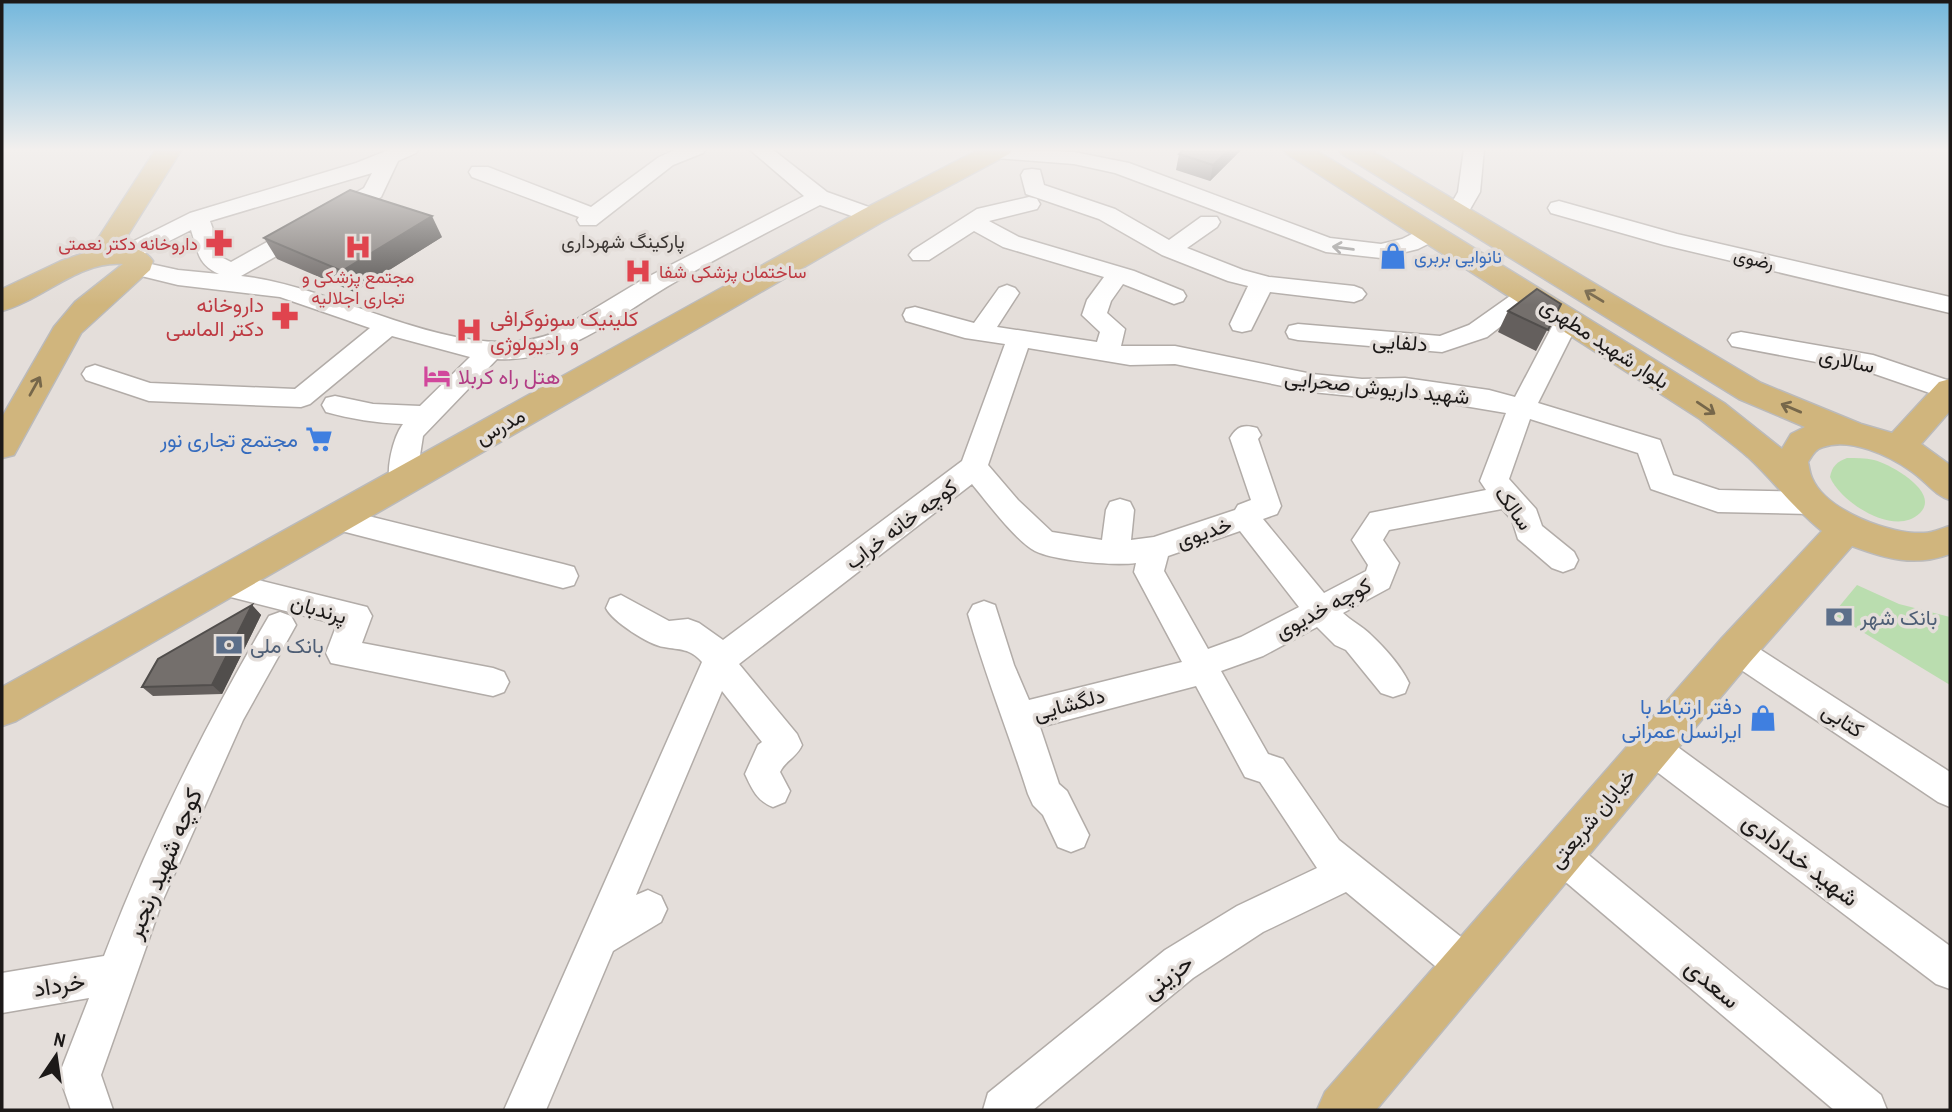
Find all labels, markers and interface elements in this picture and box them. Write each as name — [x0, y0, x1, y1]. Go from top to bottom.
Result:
pharmacy icon: داروخانه دکتر نعمتی — [204, 228, 234, 258]
district label: پارکینگ شهرداری — [561, 228, 685, 255]
place label: داروخانه دکتر نعمتی — [58, 231, 198, 256]
hospital icon: مجتمع پزشکی و تجاری اجلالیه — [343, 232, 373, 262]
one-way arrow — [1332, 241, 1355, 254]
shop icon: نانوایی بربری — [1378, 241, 1408, 271]
street label: رضوی — [1731, 242, 1777, 276]
place label: نانوایی بربری — [1414, 244, 1502, 269]
hospital icon: ساختمان پزشکی شفا — [623, 256, 653, 286]
place label: ساختمان پزشکی شفا — [659, 259, 807, 284]
place label: مجتمع پزشکی و تجاری اجلالیه — [302, 264, 414, 310]
one-way arrow — [1585, 288, 1605, 302]
place label: داروخانه دکتر الماسی — [166, 290, 264, 343]
street label: بلوار شهید مطهری — [1535, 290, 1675, 396]
pharmacy icon: داروخانه دکتر الماسی — [270, 301, 300, 331]
place label: کلینیک سونوگرافی و رادیولوژی — [490, 304, 638, 357]
hospital icon: کلینیک سونوگرافی و رادیولوژی — [454, 315, 484, 345]
street label: دلفایی — [1372, 326, 1428, 358]
street label: سالاری — [1817, 340, 1877, 380]
hotel icon: هتل راه کربلا — [422, 361, 452, 391]
place label: هتل راه کربلا — [458, 362, 560, 391]
street label: شهید داریوش صحرایی — [1283, 363, 1471, 411]
one-way arrow — [28, 377, 42, 397]
one-way arrow — [1696, 400, 1715, 415]
street label: مدرس — [470, 401, 530, 451]
one-way arrow — [1781, 401, 1803, 414]
supermarket icon: مجتمع تجاری نور — [304, 424, 334, 454]
place label: مجتمع تجاری نور — [159, 425, 298, 454]
street label: کوچه خانه خراب — [839, 472, 963, 576]
street label: سالک — [1488, 480, 1540, 536]
street label: خدیوی — [1172, 509, 1236, 555]
street label: کوچه خدیوی — [1270, 570, 1376, 646]
street label: پرندبان — [288, 587, 350, 631]
bank icon: بانک شهر — [1824, 602, 1854, 632]
place label: بانک شهر — [1859, 603, 1937, 632]
bank icon: بانک ملی — [214, 630, 244, 660]
place label: بانک ملی — [250, 631, 324, 660]
street label: دلگشایی — [1030, 681, 1108, 727]
place label: دفتر ارتباط با ایرانسل عمرانی — [1622, 692, 1742, 745]
street label: کتابی — [1816, 696, 1870, 744]
shop icon: دفتر ارتباط با ایرانسل عمرانی — [1748, 703, 1778, 733]
street label: خیابان شریعتی — [1542, 762, 1642, 874]
street label: کوچه شهید رنجبر — [117, 783, 210, 944]
street label: شهید خدادادی — [1736, 805, 1866, 913]
street label: حزینی — [1135, 946, 1199, 1006]
street label: سعدی — [1679, 951, 1747, 1015]
street label: خرداد — [31, 964, 87, 1004]
north arrow — [21, 1021, 91, 1091]
text: N — [51, 1026, 68, 1053]

